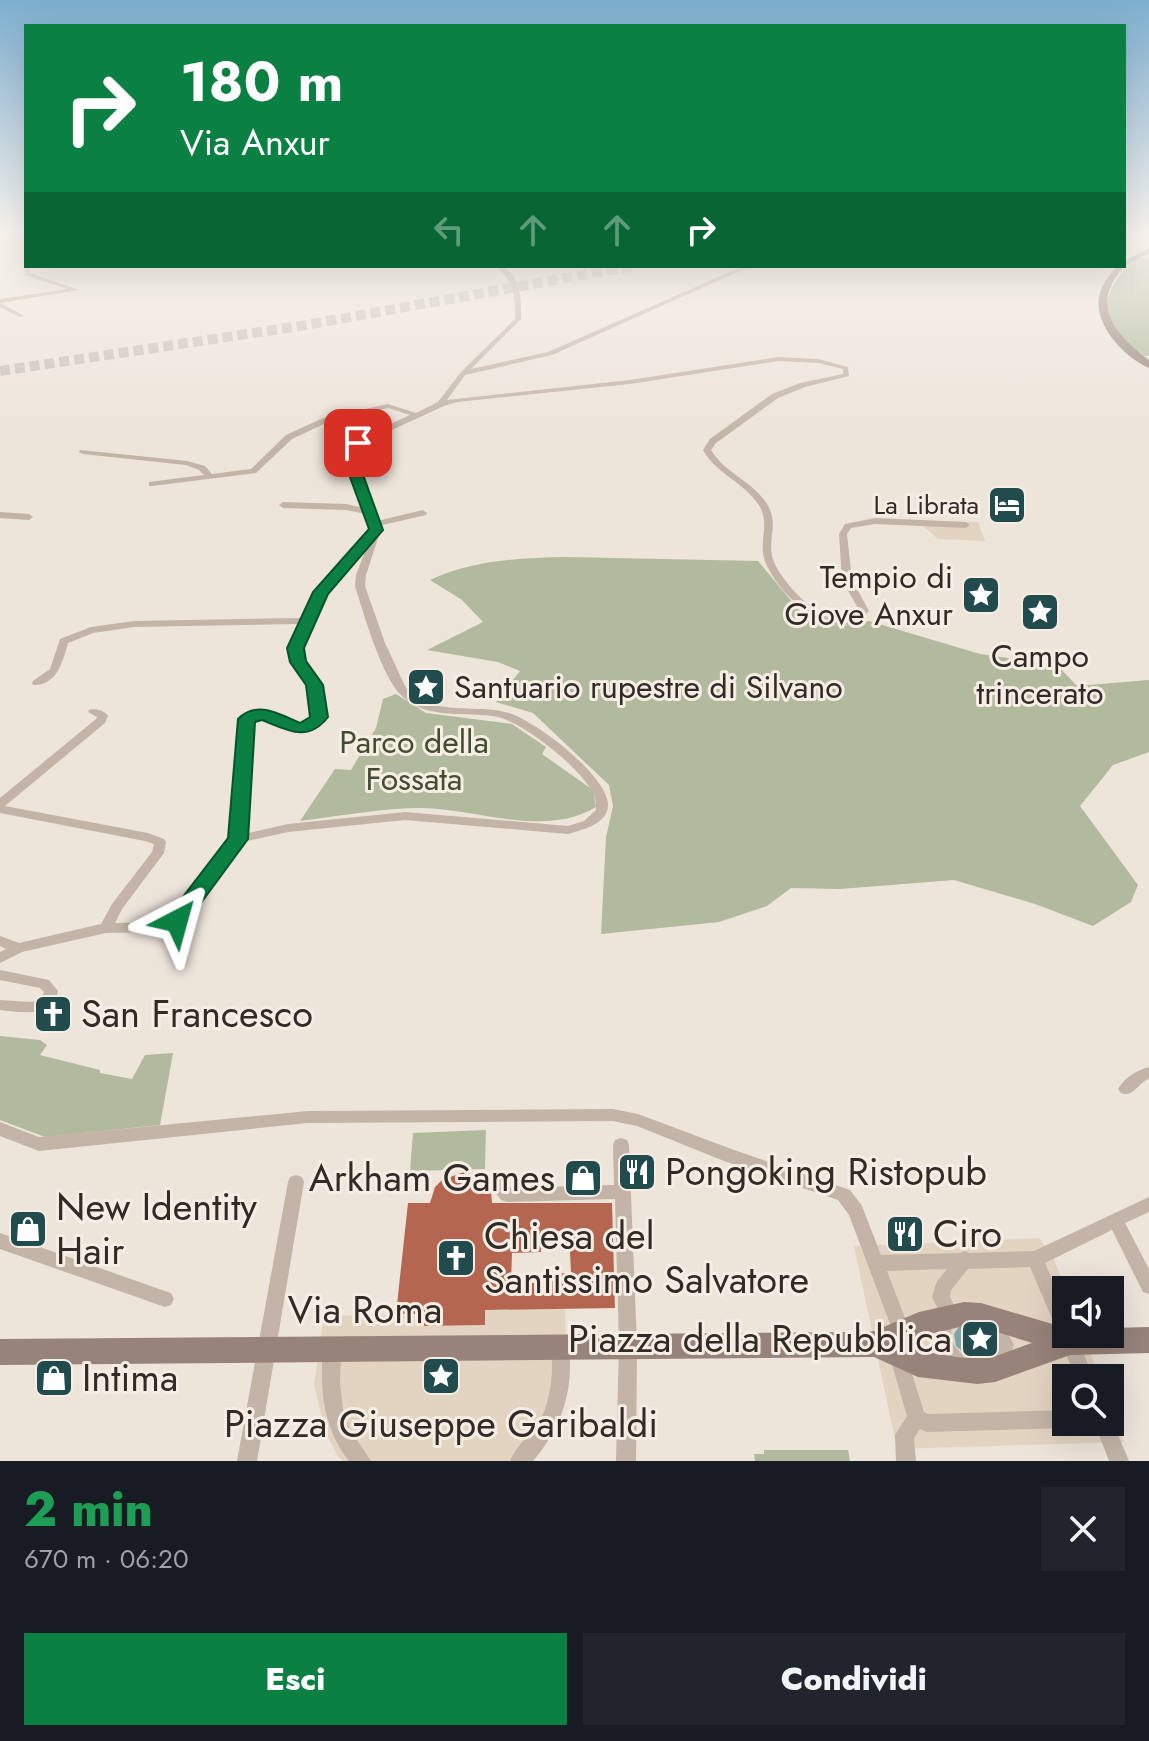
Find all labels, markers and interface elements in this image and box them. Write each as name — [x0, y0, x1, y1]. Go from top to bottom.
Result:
text: 180 m — [180, 41, 343, 122]
icon: right — [48, 56, 152, 160]
text: Via Anxur — [180, 116, 330, 168]
icon: left — [427, 208, 471, 252]
icon: ahead — [511, 208, 555, 252]
icon: ahead — [595, 208, 639, 252]
icon: right — [679, 208, 723, 252]
pin — [324, 409, 392, 477]
icon: arrive — [336, 421, 380, 465]
hotel icon: La Librata — [986, 484, 1028, 526]
place label: La Librata — [874, 486, 979, 524]
place label: Tempio di Giove Anxur — [784, 554, 953, 637]
place icon: Tempio di Giove Anxur — [960, 574, 1002, 616]
place icon: Campo trincerato — [1019, 591, 1061, 633]
place label: Campo trincerato — [976, 633, 1104, 716]
place label: Santuario rupestre di Silvano — [454, 664, 843, 710]
place icon: Santuario rupestre di Silvano — [405, 666, 447, 708]
park label: Parco della Fossata — [339, 719, 489, 802]
position arrow — [135, 879, 219, 963]
place label: San Francesco — [81, 986, 313, 1041]
church icon: San Francesco — [32, 993, 74, 1035]
place label: Pongoking Ristopub — [665, 1144, 987, 1199]
place label: Arkham Games — [309, 1150, 555, 1205]
restaurant icon: Pongoking Ristopub — [616, 1151, 658, 1193]
shop icon: Arkham Games — [562, 1157, 604, 1199]
place label: New Identity Hair — [56, 1179, 257, 1278]
place label: Ciro — [933, 1206, 1002, 1261]
shop icon: New Identity Hair — [7, 1208, 49, 1250]
place label: Chiesa del Santissimo Salvatore — [484, 1208, 809, 1307]
restaurant icon: Ciro — [884, 1213, 926, 1255]
church icon: Chiesa del Santissimo Salvatore — [435, 1237, 477, 1279]
map controls — [1052, 1276, 1124, 1436]
button: sound — [1052, 1276, 1124, 1348]
street label: Via Roma — [288, 1282, 442, 1337]
place label: Piazza della Repubblica — [568, 1311, 952, 1366]
place icon: Piazza della Repubblica — [959, 1318, 1001, 1360]
place label: Intima — [82, 1350, 178, 1405]
place icon: Piazza Giuseppe Garibaldi — [420, 1355, 462, 1397]
shop icon: Intima — [33, 1357, 75, 1399]
button: search — [1052, 1364, 1124, 1436]
place label: Piazza Giuseppe Garibaldi — [224, 1396, 658, 1451]
text: 2 min — [24, 1475, 153, 1544]
button: close — [1041, 1487, 1125, 1571]
text: 670 m · 06:20 — [24, 1540, 188, 1578]
button: Esci — [24, 1633, 567, 1725]
button: Condividi — [583, 1633, 1125, 1725]

